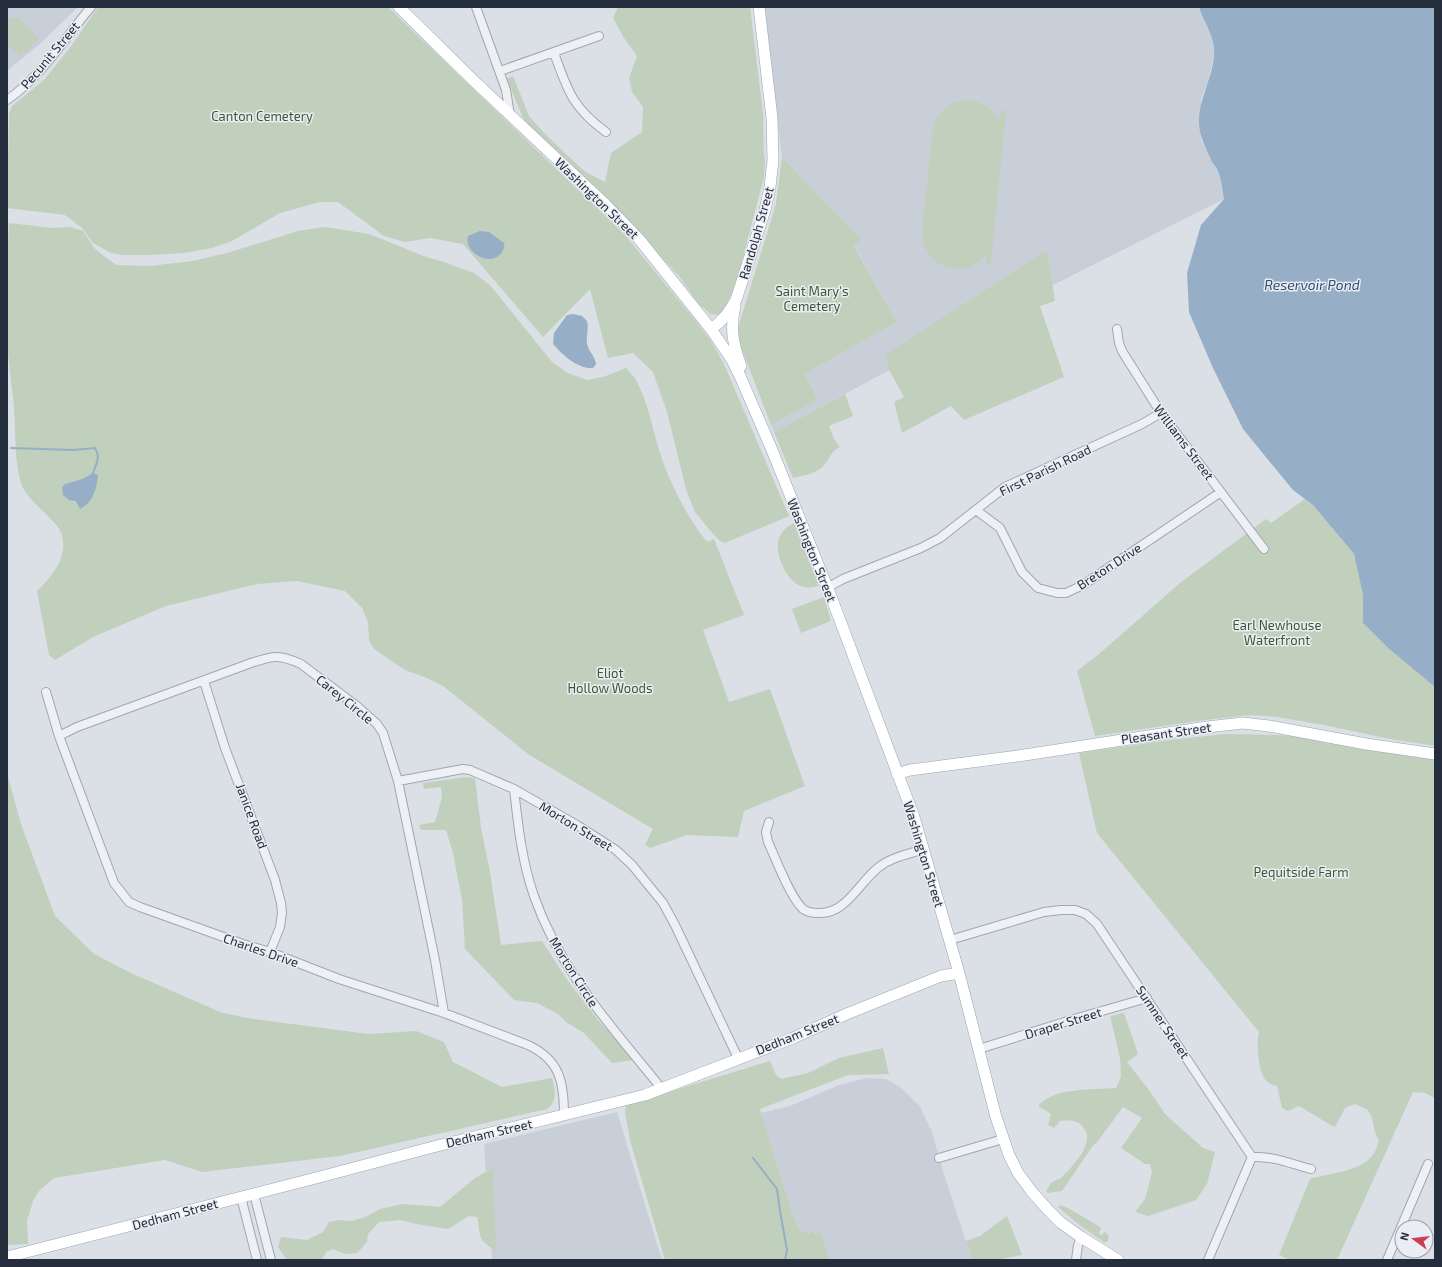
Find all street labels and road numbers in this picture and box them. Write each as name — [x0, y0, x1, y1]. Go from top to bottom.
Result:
street label: Pecunit Street — [17, 18, 83, 92]
street label: Washington Street — [552, 154, 642, 242]
street label: Randolph Street — [735, 185, 777, 281]
street label: Williams Street — [1150, 401, 1218, 483]
street label: First Parish Road — [997, 441, 1093, 499]
street label: Washington Street — [784, 496, 840, 604]
street label: Breton Drive — [1074, 539, 1144, 593]
street label: Carey Circle — [313, 671, 377, 727]
street label: Pleasant Street — [1120, 719, 1212, 747]
street label: Janice Road — [233, 781, 271, 851]
street label: Morton Street — [536, 798, 616, 854]
street label: Washington Street — [900, 799, 948, 909]
street label: Charles Drive — [221, 930, 301, 970]
street label: Morton Circle — [546, 934, 602, 1010]
street label: Sumner Street — [1133, 982, 1193, 1062]
street label: Draper Street — [1023, 1004, 1103, 1042]
street label: Dedham Street — [753, 1010, 841, 1058]
street label: Dedham Street — [444, 1115, 534, 1151]
street label: Dedham Street — [130, 1195, 220, 1233]

